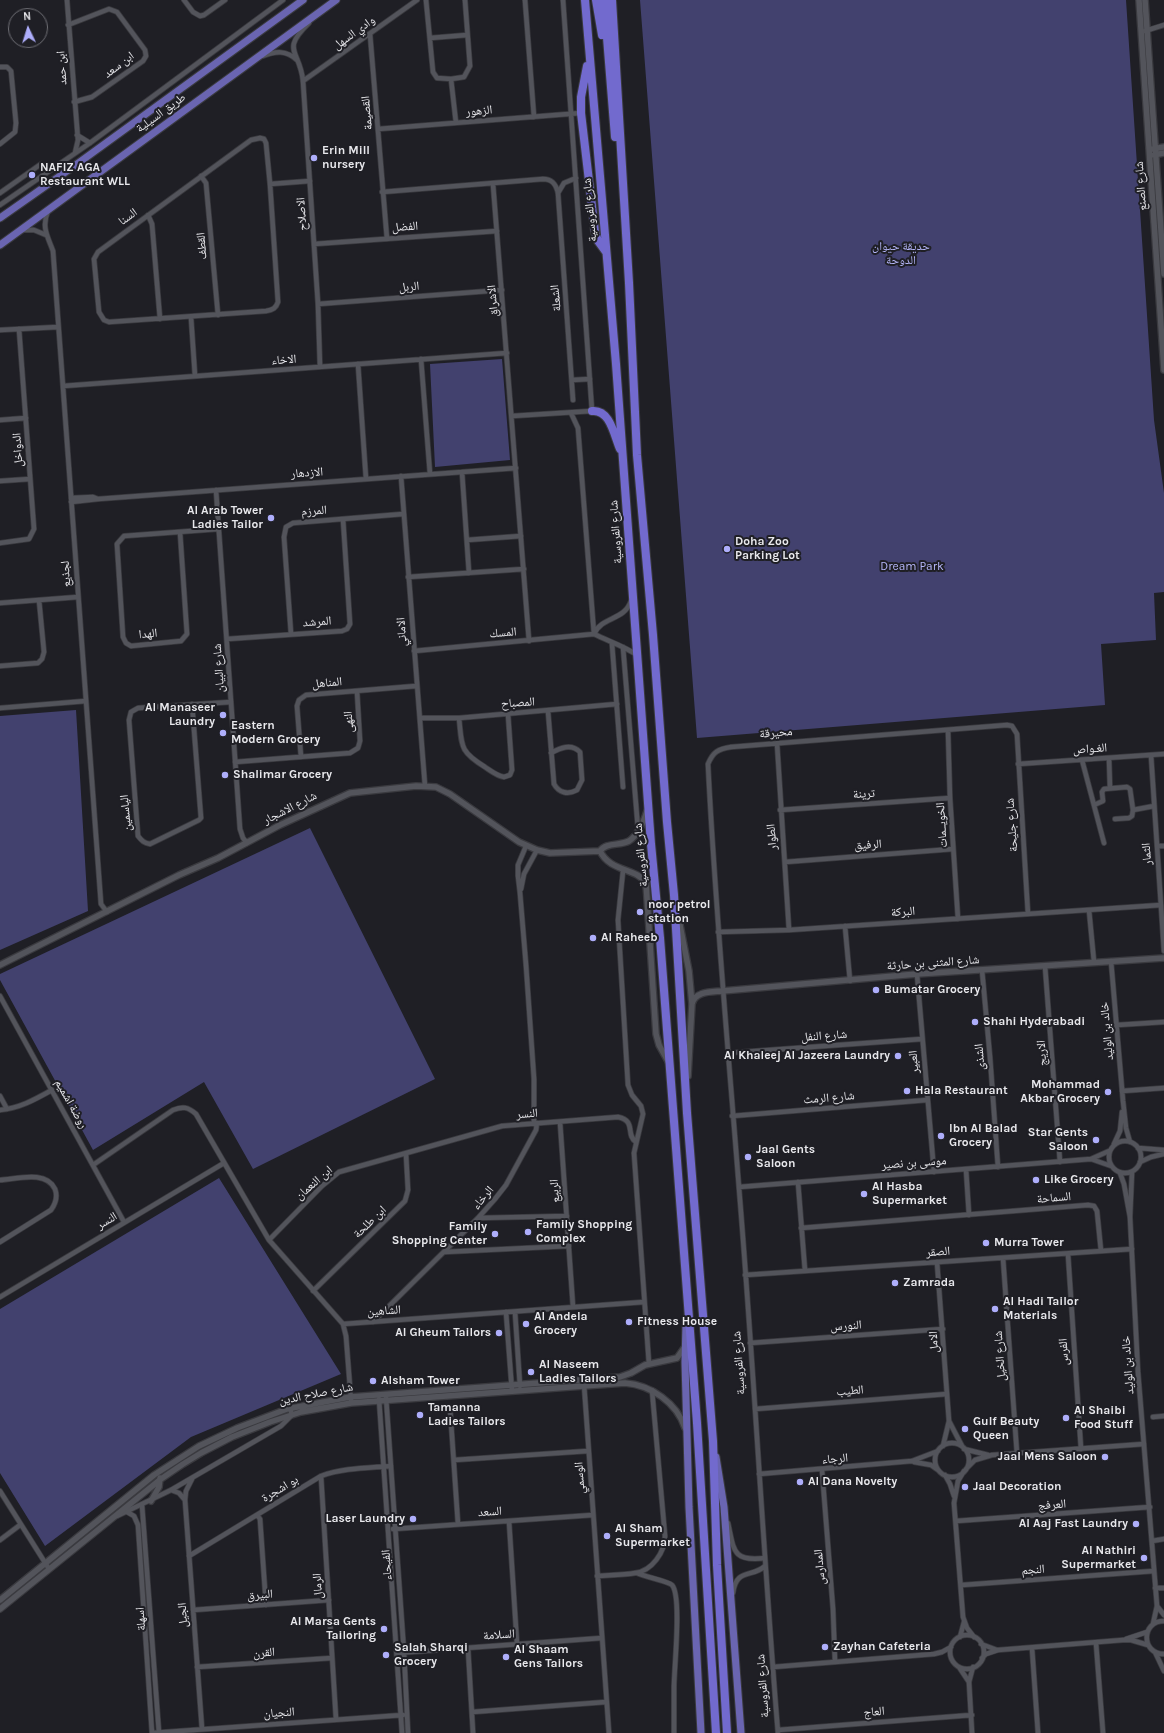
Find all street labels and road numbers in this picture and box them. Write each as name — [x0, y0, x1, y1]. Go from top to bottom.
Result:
street label: وادي السهل — [330, 13, 378, 53]
street label: ابن سعد — [101, 49, 137, 81]
street label: ابن حمد — [54, 50, 70, 86]
street label: طريق السيلية — [133, 90, 189, 136]
street label: القصيمة — [358, 95, 376, 131]
street label: الزهور — [465, 103, 493, 119]
street label: شارع الصنع — [1132, 161, 1150, 211]
street label: شارع الفروسية — [580, 178, 600, 242]
street label: الاصلاح — [294, 197, 310, 231]
street label: السنا — [116, 205, 140, 229]
street label: الفضل — [391, 219, 419, 235]
street label: القطف — [194, 232, 210, 260]
street label: الربل — [398, 279, 420, 295]
street label: الاشراق — [484, 284, 502, 318]
street label: الشعلة — [547, 284, 565, 312]
street label: الاخاء — [271, 352, 297, 368]
street label: الدواخل — [10, 432, 26, 468]
street label: الازدهار — [290, 465, 324, 481]
street label: شارع الفروسية — [607, 500, 625, 564]
street label: المرزم — [301, 503, 327, 519]
street label: لجذيع — [58, 560, 74, 588]
street label: المرشد — [302, 614, 332, 630]
street label: الاماني — [394, 617, 410, 647]
street label: المسك — [489, 625, 517, 641]
street label: الهدا — [138, 626, 158, 642]
street label: شارع البيان — [210, 643, 228, 693]
street label: المناهل — [311, 675, 343, 691]
street label: المصباح — [501, 695, 535, 711]
street label: النهى — [341, 711, 357, 733]
street label: محيرقة — [759, 724, 793, 742]
street label: الغـواص — [1072, 741, 1108, 757]
street label: ترينة — [853, 786, 875, 802]
street label: شارع الاشجار — [261, 788, 319, 828]
street label: الياسمين — [117, 794, 135, 832]
street label: شارع جليحة — [1003, 798, 1021, 852]
street label: الخويــمات — [933, 802, 951, 848]
street label: شارع الفروسية — [631, 823, 651, 887]
street label: الطوار — [764, 823, 780, 851]
street label: الرفيق — [854, 837, 882, 853]
street label: الثمار — [1139, 842, 1155, 866]
street label: البركة — [890, 904, 916, 920]
street label: شارع المثنى بن حارثة — [886, 953, 980, 973]
street label: خالد بن الوليد — [1097, 1001, 1117, 1061]
street label: شارع النفل — [800, 1027, 848, 1045]
street label: الاريج — [1034, 1040, 1050, 1066]
street label: الشذى — [972, 1043, 988, 1071]
street label: العبير — [906, 1050, 922, 1074]
street label: روضة اشميم — [52, 1077, 90, 1131]
street label: شارع الرمث — [803, 1089, 855, 1107]
street label: النسر — [516, 1106, 538, 1122]
street label: موسى بن نصير — [881, 1154, 947, 1172]
street label: ابن النعمان — [292, 1163, 336, 1203]
street label: الربيع — [547, 1179, 563, 1203]
street label: الرخاء — [469, 1183, 497, 1213]
street label: السماحة — [1036, 1189, 1072, 1207]
street label: ابن طلحة — [351, 1203, 389, 1241]
street label: النسر — [94, 1209, 120, 1233]
street label: الصقر — [925, 1244, 951, 1260]
street label: الشاهين — [367, 1303, 401, 1319]
street label: النورس — [830, 1318, 862, 1334]
street label: شارع الخيل — [991, 1330, 1009, 1382]
street label: شارع الفروسية — [730, 1331, 748, 1395]
street label: الامل — [926, 1331, 942, 1353]
street label: خالد بن الوليد — [1119, 1335, 1137, 1395]
street label: الفرس — [1056, 1338, 1072, 1366]
street label: شارع صلاح الدين — [278, 1380, 354, 1408]
street label: الطيب — [836, 1383, 864, 1399]
street label: الرجاء — [821, 1451, 849, 1467]
street label: الوسمي — [572, 1461, 588, 1495]
street label: بو اشجرة — [259, 1472, 301, 1506]
street label: العرفج — [1037, 1497, 1067, 1513]
street label: السعد — [478, 1504, 502, 1520]
street label: الفيحاء — [379, 1549, 395, 1581]
street label: المدارس — [811, 1549, 829, 1585]
street label: النجم — [1021, 1562, 1045, 1578]
street label: الرمال — [310, 1573, 326, 1599]
street label: البيرق — [247, 1587, 273, 1603]
street label: الجيل — [175, 1602, 191, 1628]
street label: اسهلة — [133, 1607, 149, 1631]
street label: السلامة — [483, 1627, 515, 1643]
street label: القرن — [253, 1645, 275, 1661]
street label: شارع الفروسية — [754, 1654, 772, 1718]
street label: العاج — [863, 1704, 885, 1720]
street label: النجيان — [263, 1705, 295, 1721]

